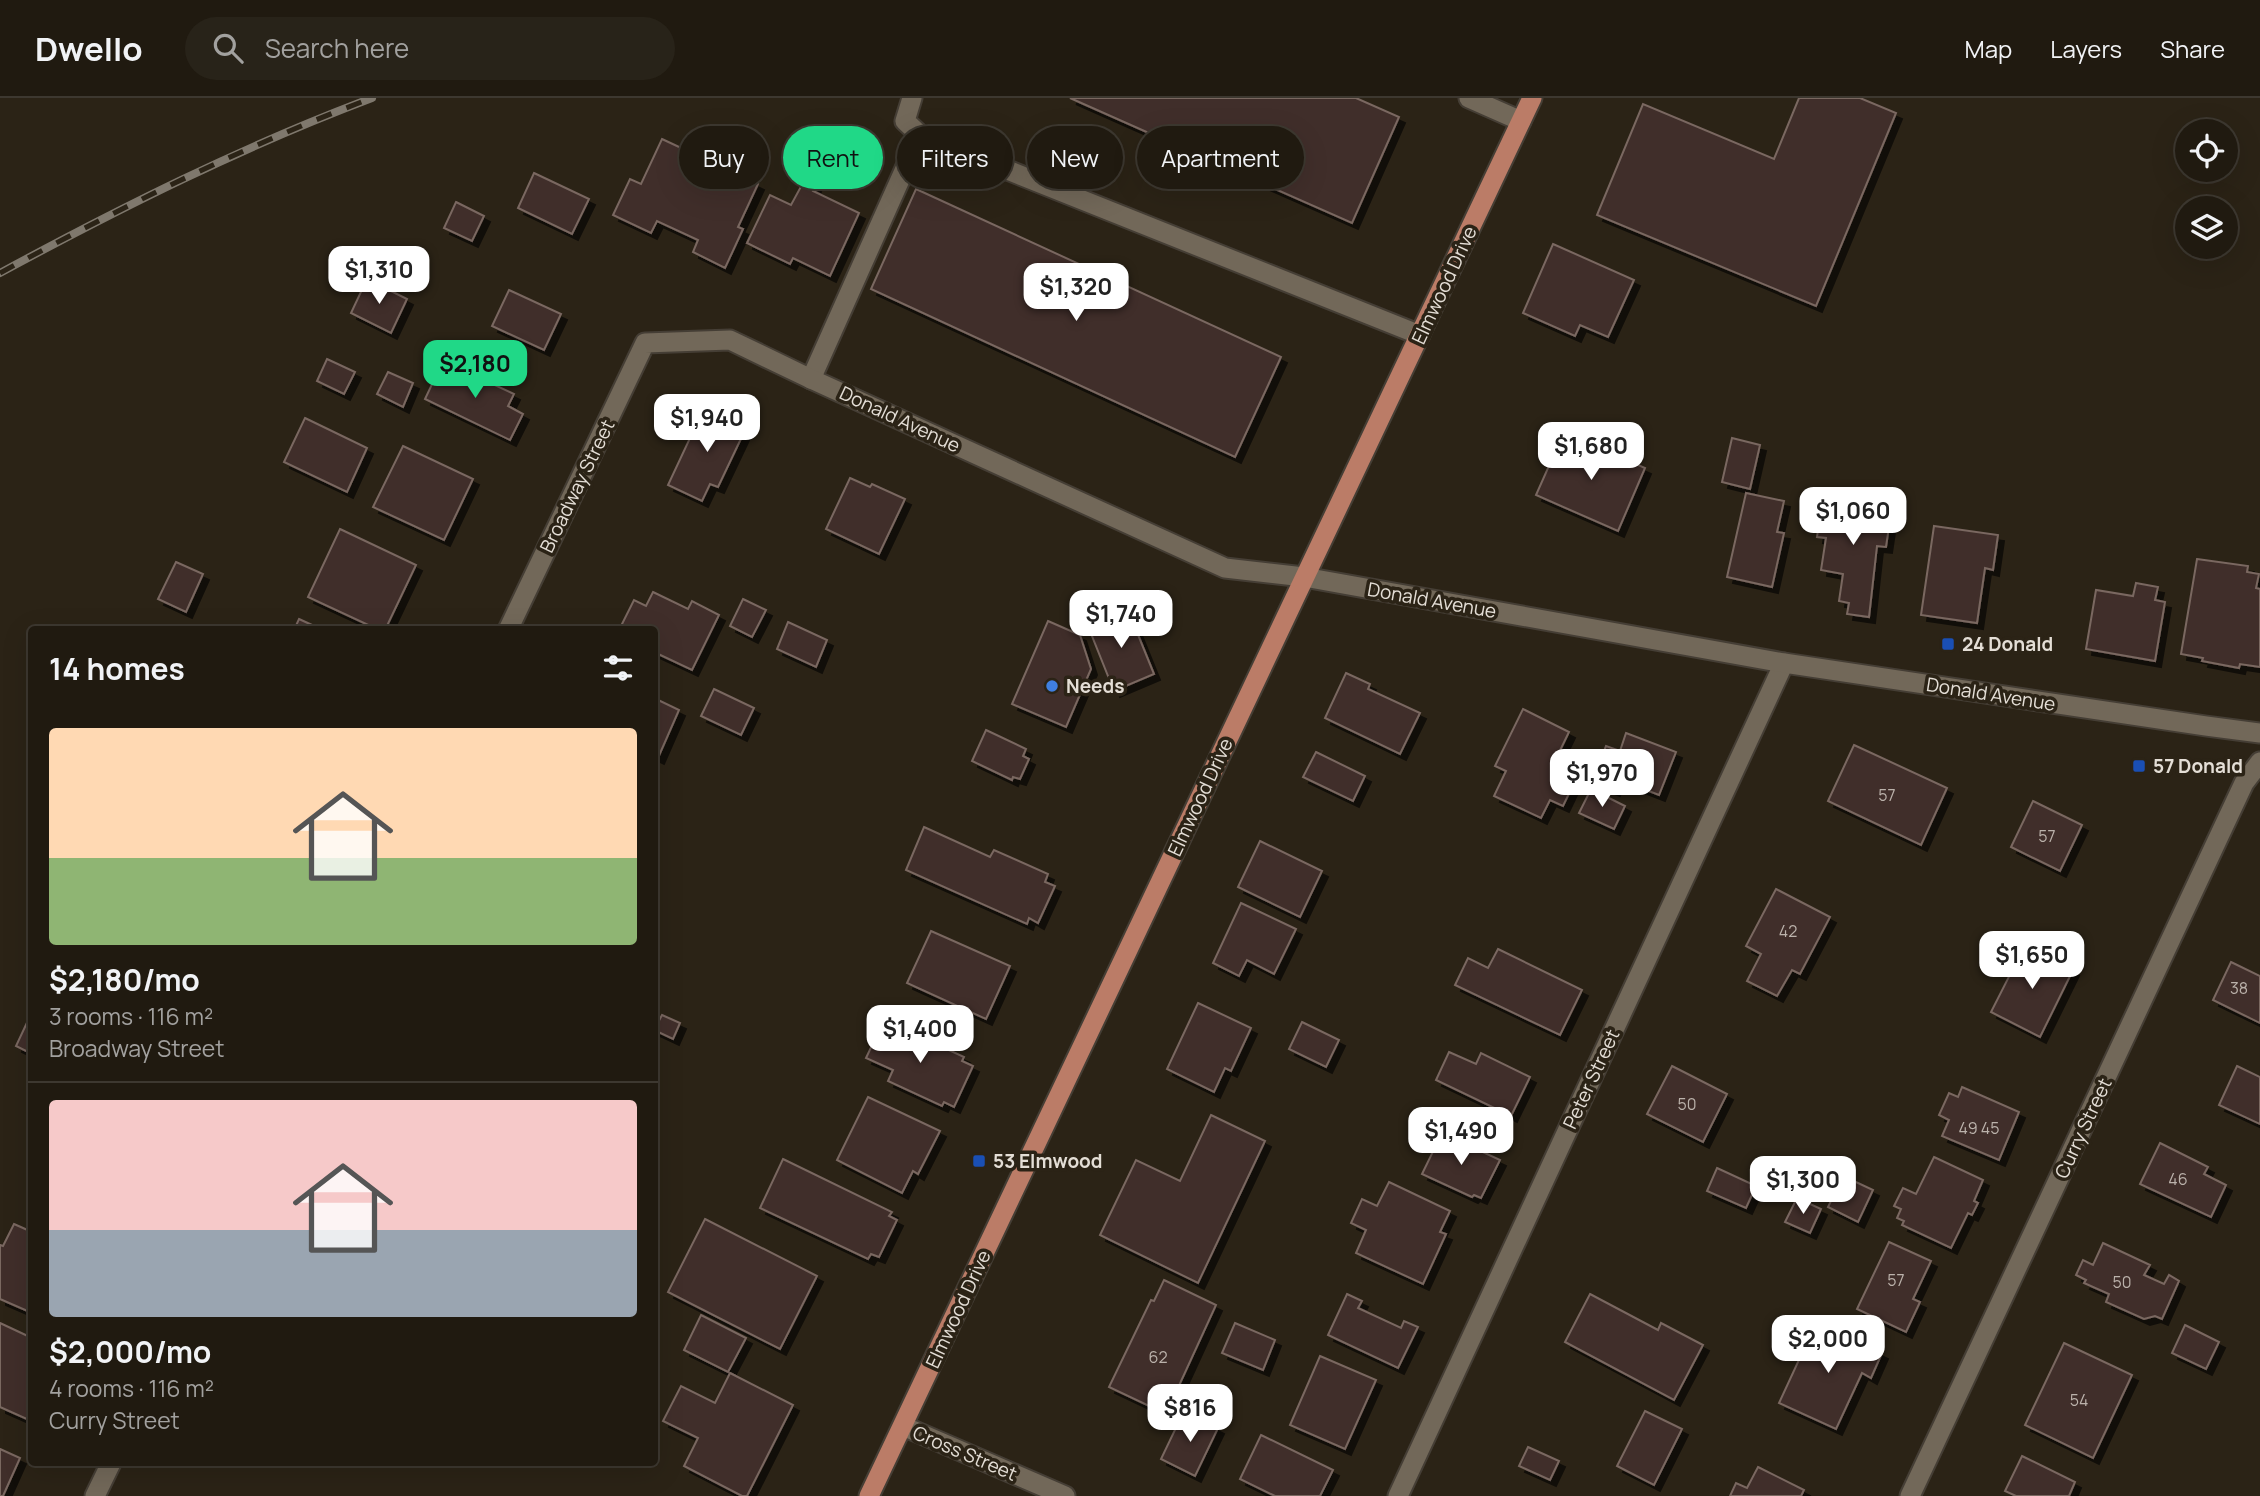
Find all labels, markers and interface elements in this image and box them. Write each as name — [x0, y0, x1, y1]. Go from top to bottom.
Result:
search box — [185, 17, 675, 80]
text: Dwello — [35, 26, 143, 71]
icon: search — [209, 29, 247, 67]
text: Search here — [265, 30, 409, 66]
text: Map — [1965, 32, 2012, 65]
text: Layers — [2050, 32, 2122, 65]
text: Share — [2160, 32, 2225, 65]
map controls — [2175, 119, 2238, 259]
button: locate — [2175, 119, 2238, 182]
chip: Buy — [679, 126, 769, 189]
chip: Rent — [783, 126, 883, 189]
chip: Filters — [897, 126, 1013, 189]
chip: New — [1027, 126, 1123, 189]
chip: Apartment — [1137, 126, 1304, 189]
button: layers — [2175, 196, 2238, 259]
street label: Elmwood Drive — [1405, 222, 1483, 348]
pin: $1,310 — [322, 246, 436, 306]
text: $1,310 — [344, 253, 414, 285]
pin: $1,320 — [1019, 264, 1133, 323]
text: $1,320 — [1040, 270, 1112, 302]
pin: $2,180 — [418, 341, 532, 400]
text: $2,180 — [439, 347, 511, 379]
street label: Donald Avenue — [835, 380, 965, 458]
pin: $1,940 — [650, 394, 764, 454]
text: $1,940 — [670, 401, 744, 433]
street label: Broadway Street — [534, 415, 620, 557]
pin: $1,680 — [1534, 422, 1648, 482]
text: $1,680 — [1554, 429, 1628, 461]
pin: $1,060 — [1796, 488, 1910, 547]
text: $1,060 — [1815, 494, 1891, 526]
street label: Donald Avenue — [1366, 576, 1498, 624]
pin: $1,740 — [1064, 590, 1178, 650]
text: $1,740 — [1085, 597, 1157, 629]
place label: 24 Donald — [1962, 631, 2053, 657]
marker: 24 Donald — [1940, 636, 1956, 652]
text: 14 homes — [49, 648, 185, 689]
icon: filters — [599, 649, 637, 687]
street label: Donald Avenue — [1925, 671, 2057, 717]
place label: Needs — [1066, 673, 1125, 699]
marker: Needs — [1044, 678, 1060, 694]
street label: Elmwood Drive — [1161, 734, 1239, 860]
pin: $1,970 — [1545, 750, 1659, 809]
place label: 57 Donald — [2153, 753, 2243, 779]
text: $1,970 — [1566, 756, 1638, 788]
marker: 57 Donald — [2131, 758, 2147, 774]
icon: home — [280, 773, 406, 899]
house number: 57 — [1878, 784, 1896, 806]
house number: 57 — [2038, 825, 2056, 847]
house number: 42 — [1779, 920, 1797, 942]
pin: $1,650 — [1975, 932, 2089, 991]
text: $1,650 — [1995, 938, 2069, 970]
text: $2,180/mo — [49, 959, 200, 1000]
house number: 38 — [2230, 977, 2248, 999]
text: 3 rooms · 116 m² — [49, 1000, 213, 1032]
pin: $1,400 — [863, 1006, 977, 1065]
text: $1,400 — [883, 1012, 957, 1044]
street label: Peter Street — [1557, 1025, 1625, 1133]
text: Broadway Street — [49, 1032, 225, 1064]
street label: Curry Street — [2048, 1074, 2118, 1182]
house number: 50 — [1678, 1093, 1697, 1115]
pin: $1,490 — [1404, 1108, 1518, 1167]
text: $1,490 — [1424, 1114, 1498, 1146]
house number: 49 45 — [1958, 1117, 2000, 1139]
icon: home — [280, 1145, 406, 1271]
place label: 53 Elmwood — [993, 1148, 1103, 1174]
marker: 53 Elmwood — [971, 1153, 987, 1169]
pin: $1,300 — [1746, 1156, 1860, 1216]
text: $1,300 — [1766, 1163, 1840, 1195]
house number: 46 — [2168, 1168, 2188, 1190]
street label: Elmwood Drive — [919, 1246, 997, 1372]
house number: 57 — [1887, 1269, 1905, 1291]
house number: 50 — [2113, 1271, 2132, 1293]
pin: $2,000 — [1771, 1316, 1885, 1375]
text: $2,000 — [1788, 1322, 1868, 1354]
text: $2,000/mo — [49, 1331, 211, 1372]
house number: 62 — [1148, 1346, 1168, 1368]
text: 4 rooms · 116 m² — [49, 1372, 214, 1404]
pin: $816 — [1149, 1384, 1231, 1444]
house number: 54 — [2070, 1389, 2088, 1411]
text: $816 — [1164, 1391, 1216, 1423]
text: Curry Street — [49, 1404, 180, 1436]
street label: Cross Street — [909, 1419, 1021, 1487]

